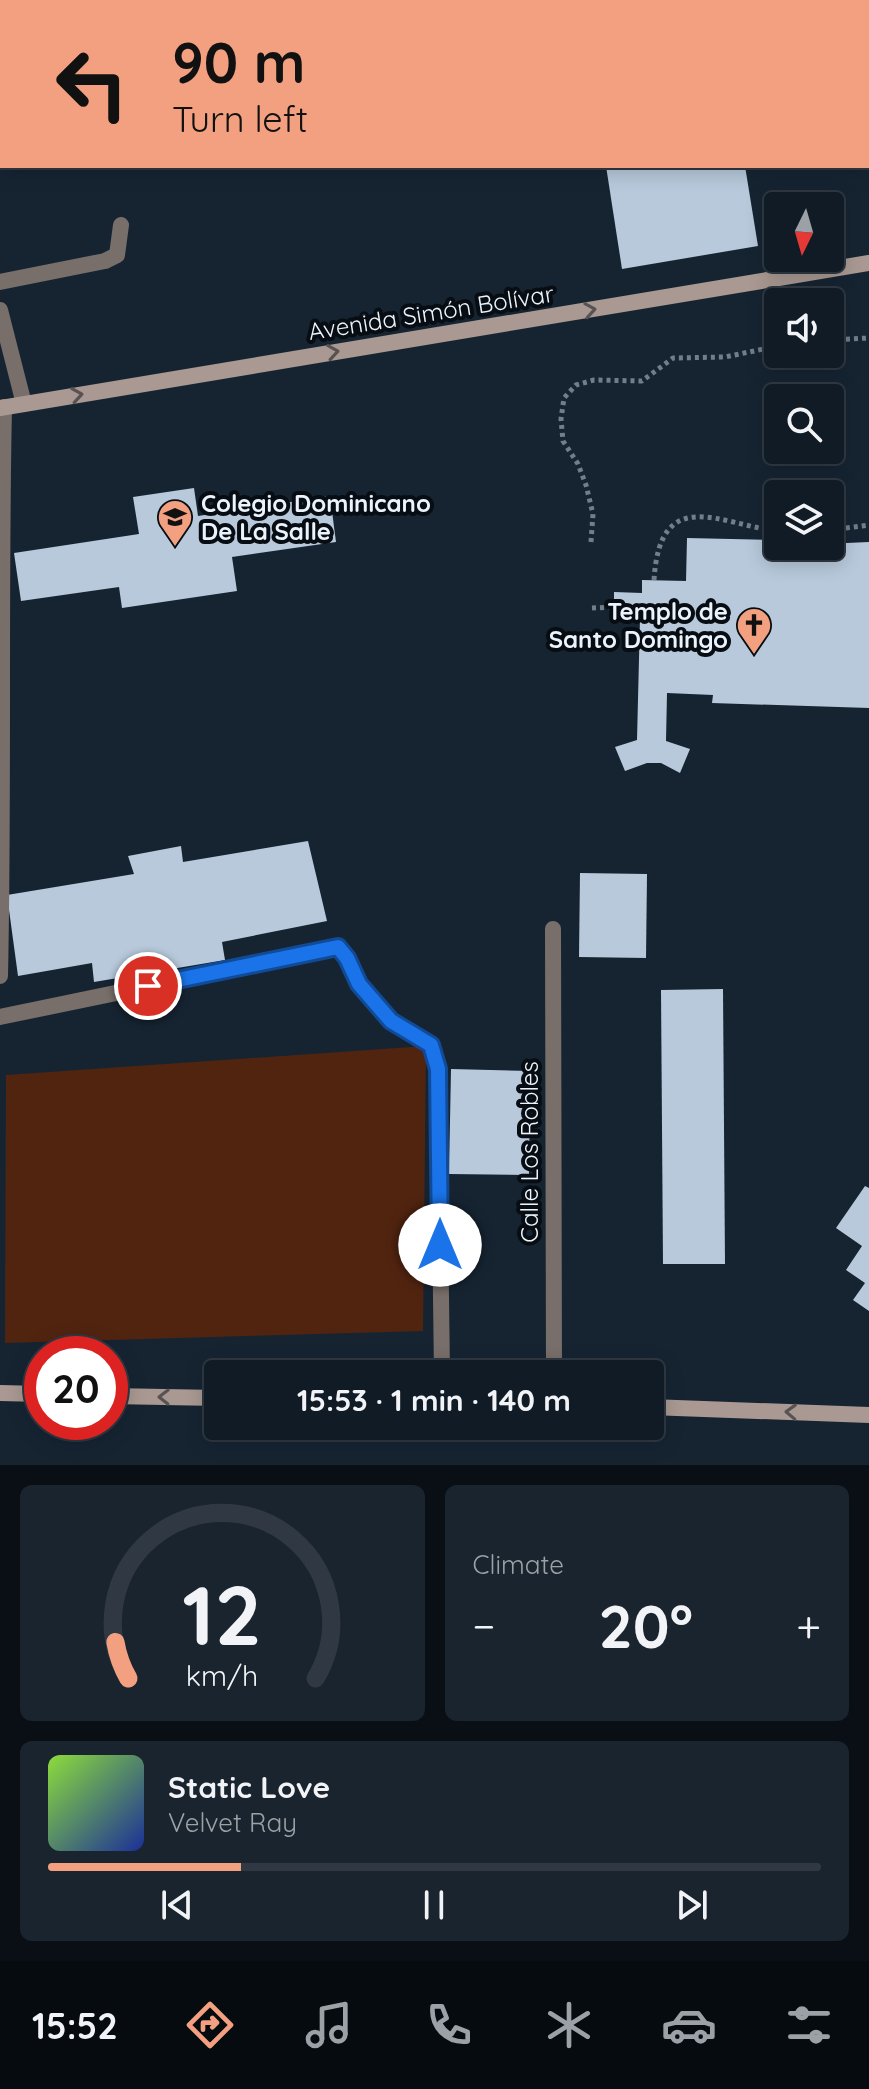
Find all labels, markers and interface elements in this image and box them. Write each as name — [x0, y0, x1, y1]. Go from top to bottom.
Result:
text: 90 m — [172, 27, 306, 97]
icon: left — [40, 32, 144, 136]
text: Turn left — [172, 96, 308, 141]
north arrow — [764, 192, 844, 272]
map controls — [764, 192, 844, 560]
street label: Avenida Simón Bolívar — [306, 278, 556, 346]
button: sound — [764, 288, 844, 368]
one-way arrow — [583, 302, 597, 319]
one-way arrow — [327, 345, 340, 362]
button: search — [764, 384, 844, 464]
one-way arrow — [70, 387, 84, 404]
button: layers — [764, 480, 844, 560]
place label: Colegio Dominicano De La Salle — [201, 488, 431, 546]
school or university icon: Colegio Dominicano De La Salle — [156, 498, 194, 548]
place label: Templo de Santo Domingo — [549, 596, 728, 654]
church icon: Templo de Santo Domingo — [735, 606, 773, 656]
pin — [114, 952, 182, 1020]
icon: arrive — [126, 964, 170, 1008]
street label: Calle Los Robles — [514, 1061, 544, 1243]
position arrow — [398, 1203, 482, 1287]
speed limit sign: 20 — [24, 1336, 128, 1440]
text: 15:53 · 1 min · 140 m — [297, 1381, 571, 1419]
one-way arrow — [157, 1388, 170, 1405]
one-way arrow — [784, 1404, 797, 1421]
text: Climate — [473, 1548, 564, 1581]
text: 12 — [182, 1562, 262, 1666]
text: 20° — [599, 1588, 693, 1663]
text: − — [473, 1598, 495, 1653]
text: + — [796, 1598, 821, 1653]
text: km/h — [186, 1657, 259, 1693]
text: Static Love — [168, 1768, 330, 1806]
text: Velvet Ray — [168, 1806, 297, 1839]
icon: previous — [155, 1883, 199, 1927]
icon: pause — [412, 1883, 456, 1927]
icon: next — [670, 1883, 714, 1927]
icon: directions — [182, 1997, 238, 2053]
icon: music — [301, 1997, 357, 2053]
icon: phone — [421, 1997, 477, 2053]
icon: climate — [541, 1997, 597, 2053]
icon: car — [661, 1997, 717, 2053]
icon: filters — [781, 1997, 837, 2053]
text: 15:52 — [32, 2003, 118, 2048]

